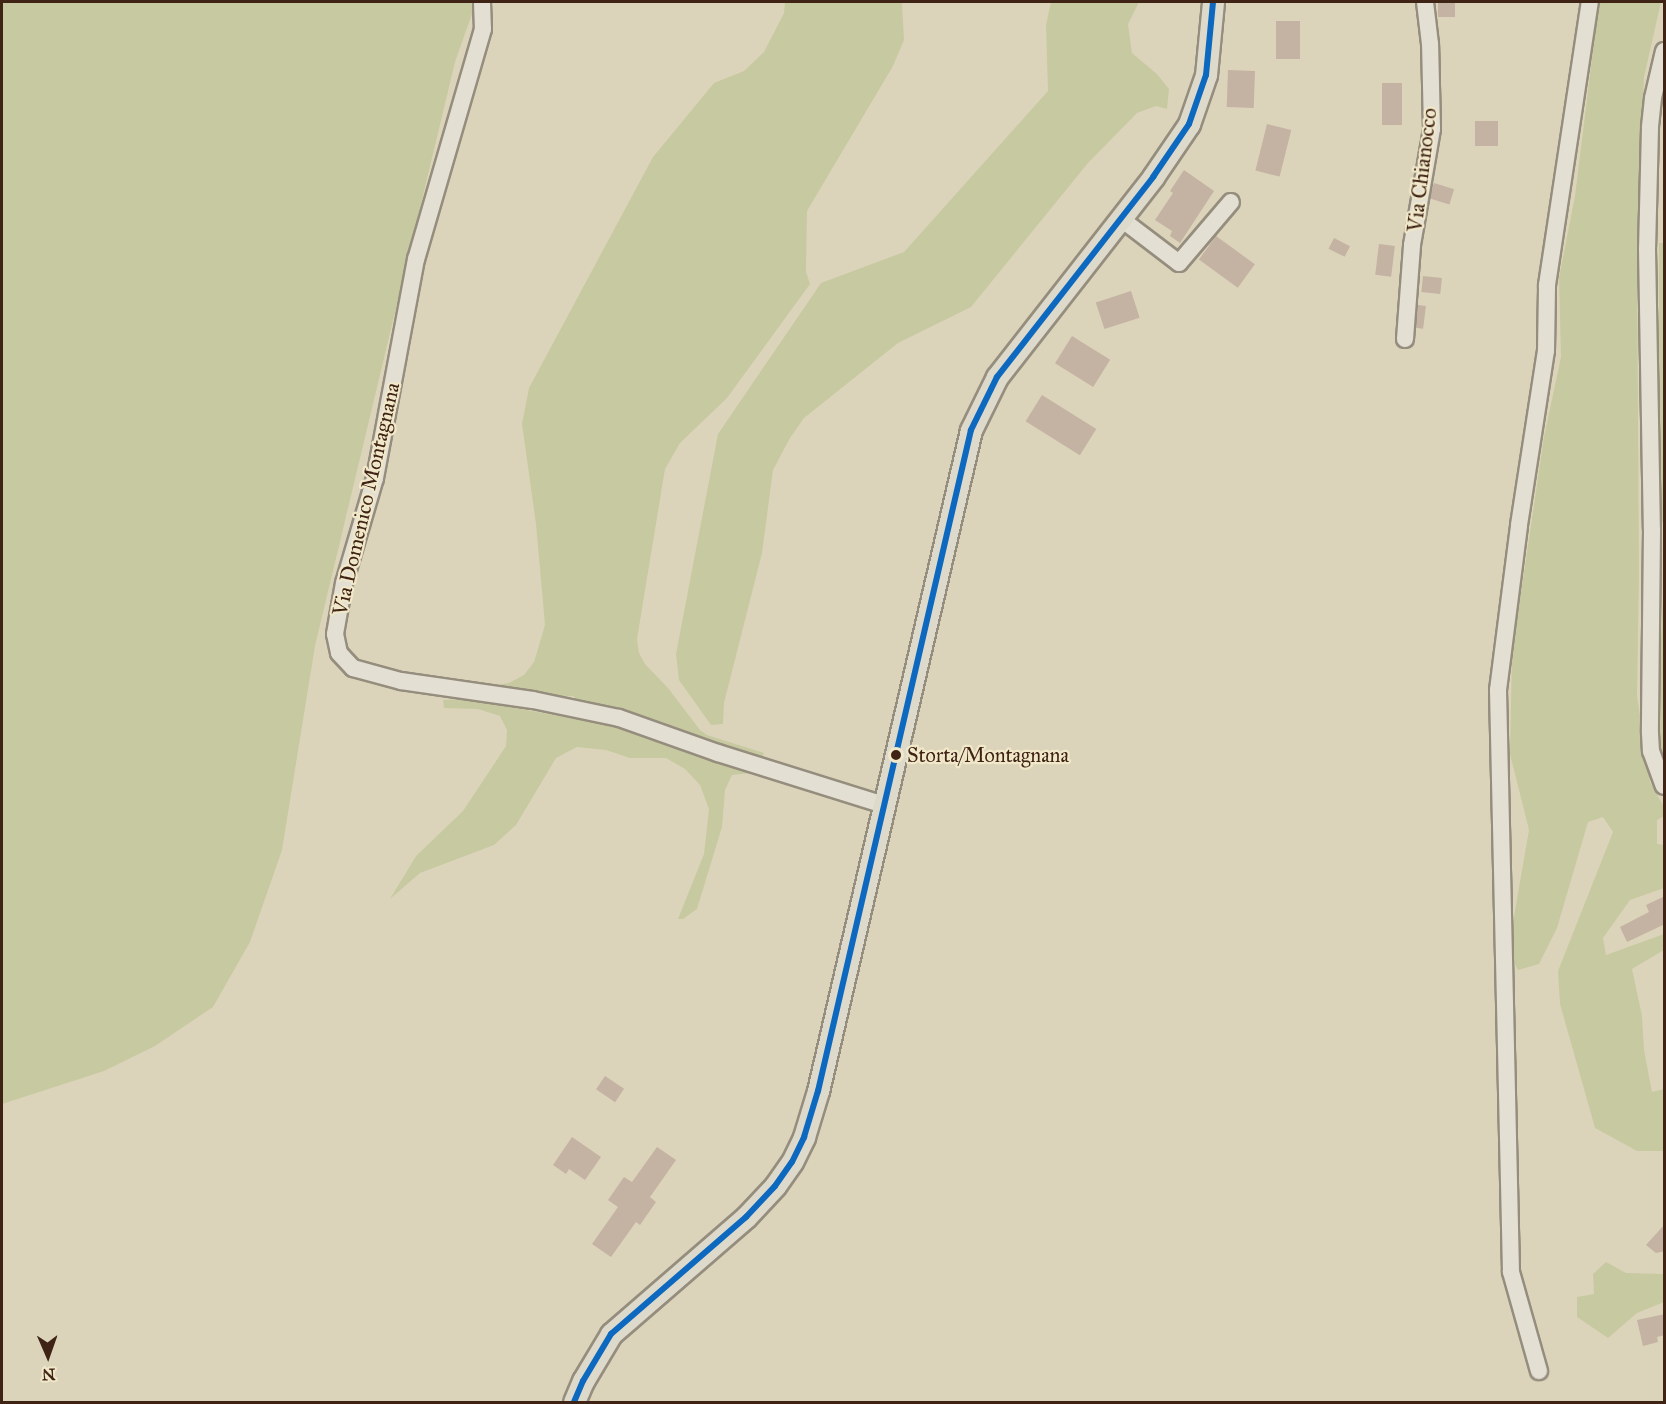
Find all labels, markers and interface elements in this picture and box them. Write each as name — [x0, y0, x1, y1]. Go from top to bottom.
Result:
street label: Via Chianocco — [1402, 106, 1442, 234]
street label: Via Domenico Montagnana — [327, 380, 405, 618]
place label: Storta/Montagnana — [907, 743, 1069, 767]
marker: Storta/Montagnana — [890, 749, 902, 761]
north arrow — [18, 1326, 78, 1386]
text: N — [42, 1365, 56, 1384]

